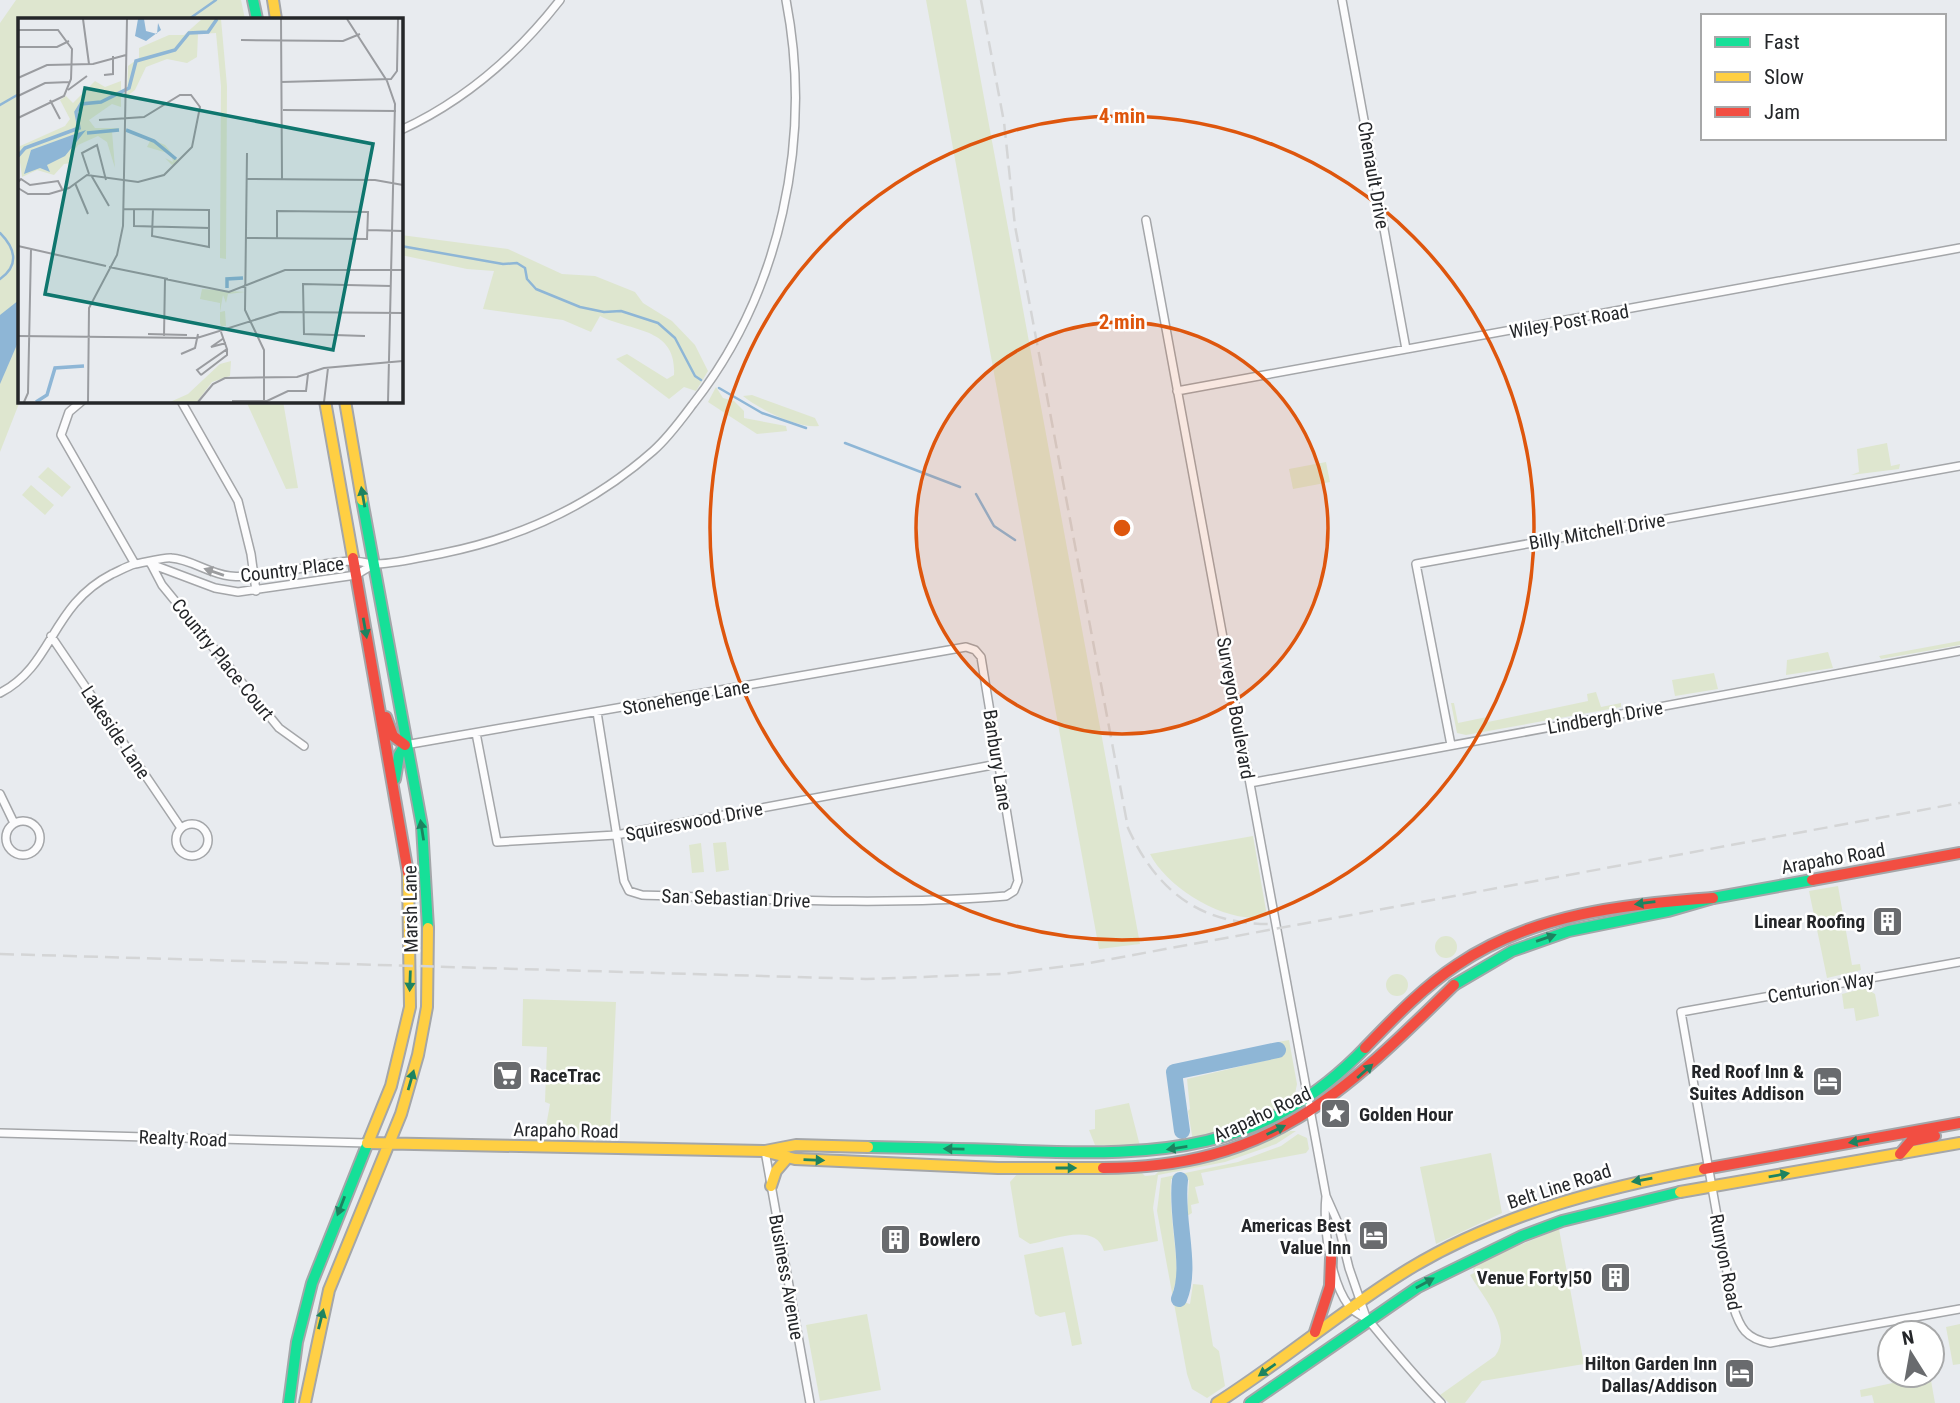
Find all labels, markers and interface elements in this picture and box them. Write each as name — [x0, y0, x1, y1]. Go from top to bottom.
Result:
legend — [1701, 14, 1946, 140]
inset map — [18, 18, 402, 402]
text: Fast — [1764, 30, 1800, 54]
text: Slow — [1764, 65, 1804, 89]
text: Jam — [1764, 100, 1800, 124]
text: 4 min — [1099, 104, 1145, 128]
street label: Chenault Drive — [1353, 120, 1394, 231]
street label: Wiley Post Road — [1508, 300, 1631, 343]
text: 2 min — [1099, 310, 1145, 334]
one-way arrow — [357, 486, 368, 508]
street label: Billy Mitchell Drive — [1527, 508, 1667, 555]
centre of rings — [1110, 516, 1134, 540]
street label: Country Place — [239, 552, 345, 587]
one-way arrow — [203, 566, 224, 577]
street label: Country Place Court — [166, 594, 279, 725]
one-way arrow — [360, 617, 371, 639]
street label: Surveyor Boulevard — [1212, 635, 1259, 781]
street label: Stonehenge Lane — [621, 675, 752, 720]
street label: Lakeside Lane — [76, 681, 155, 783]
street label: Lindbergh Drive — [1546, 696, 1665, 739]
street label: Banbury Lane — [978, 708, 1017, 812]
street label: Squireswood Drive — [624, 797, 765, 846]
one-way arrow — [416, 819, 427, 841]
street label: Arapaho Road — [1779, 838, 1887, 879]
street label: Marsh Lane — [398, 865, 423, 953]
street label: San Sebastian Drive — [661, 884, 811, 913]
one-way arrow — [1634, 897, 1656, 908]
building icon: Linear Roofing — [1871, 904, 1905, 938]
place label: Linear Roofing — [1754, 910, 1865, 933]
one-way arrow — [1535, 932, 1556, 943]
street label: Centurion Way — [1766, 967, 1876, 1008]
one-way arrow — [405, 970, 416, 992]
supermarket icon: RaceTrac — [490, 1058, 524, 1092]
place label: Red Roof Inn & Suites Addison — [1689, 1060, 1804, 1105]
one-way arrow — [1356, 1063, 1374, 1079]
place label: RaceTrac — [530, 1064, 601, 1087]
hotel icon: Red Roof Inn & Suites Addison — [1810, 1065, 1844, 1099]
one-way arrow — [406, 1069, 416, 1090]
street label: Arapaho Road — [1210, 1082, 1315, 1147]
place icon: Golden Hour — [1319, 1097, 1353, 1131]
place label: Golden Hour — [1359, 1103, 1453, 1126]
street label: Arapaho Road — [513, 1118, 619, 1143]
one-way arrow — [1266, 1124, 1287, 1135]
street label: Realty Road — [138, 1125, 228, 1152]
one-way arrow — [1848, 1136, 1870, 1147]
one-way arrow — [943, 1143, 965, 1154]
one-way arrow — [1166, 1143, 1188, 1154]
one-way arrow — [803, 1154, 825, 1165]
street label: Belt Line Road — [1504, 1159, 1614, 1214]
one-way arrow — [1055, 1162, 1077, 1174]
one-way arrow — [1768, 1169, 1790, 1180]
one-way arrow — [1631, 1175, 1653, 1186]
one-way arrow — [336, 1195, 347, 1216]
street label: Runyon Road — [1705, 1212, 1746, 1312]
street label: Business Avenue — [764, 1213, 809, 1342]
place label: Americas Best Value Inn — [1241, 1214, 1351, 1259]
hotel icon: Americas Best Value Inn — [1357, 1219, 1391, 1253]
building icon: Bowlero — [879, 1222, 913, 1256]
place label: Bowlero — [919, 1228, 980, 1251]
building icon: Venue Forty|50 — [1598, 1260, 1632, 1294]
place label: Venue Forty|50 — [1477, 1266, 1592, 1289]
one-way arrow — [1416, 1277, 1435, 1289]
one-way arrow — [316, 1308, 327, 1330]
north arrow — [1876, 1319, 1946, 1389]
text: N — [1900, 1325, 1916, 1350]
place label: Hilton Garden Inn Dallas/Addison — [1585, 1352, 1717, 1397]
hotel icon: Hilton Garden Inn Dallas/Addison — [1723, 1357, 1757, 1391]
one-way arrow — [1258, 1363, 1276, 1377]

